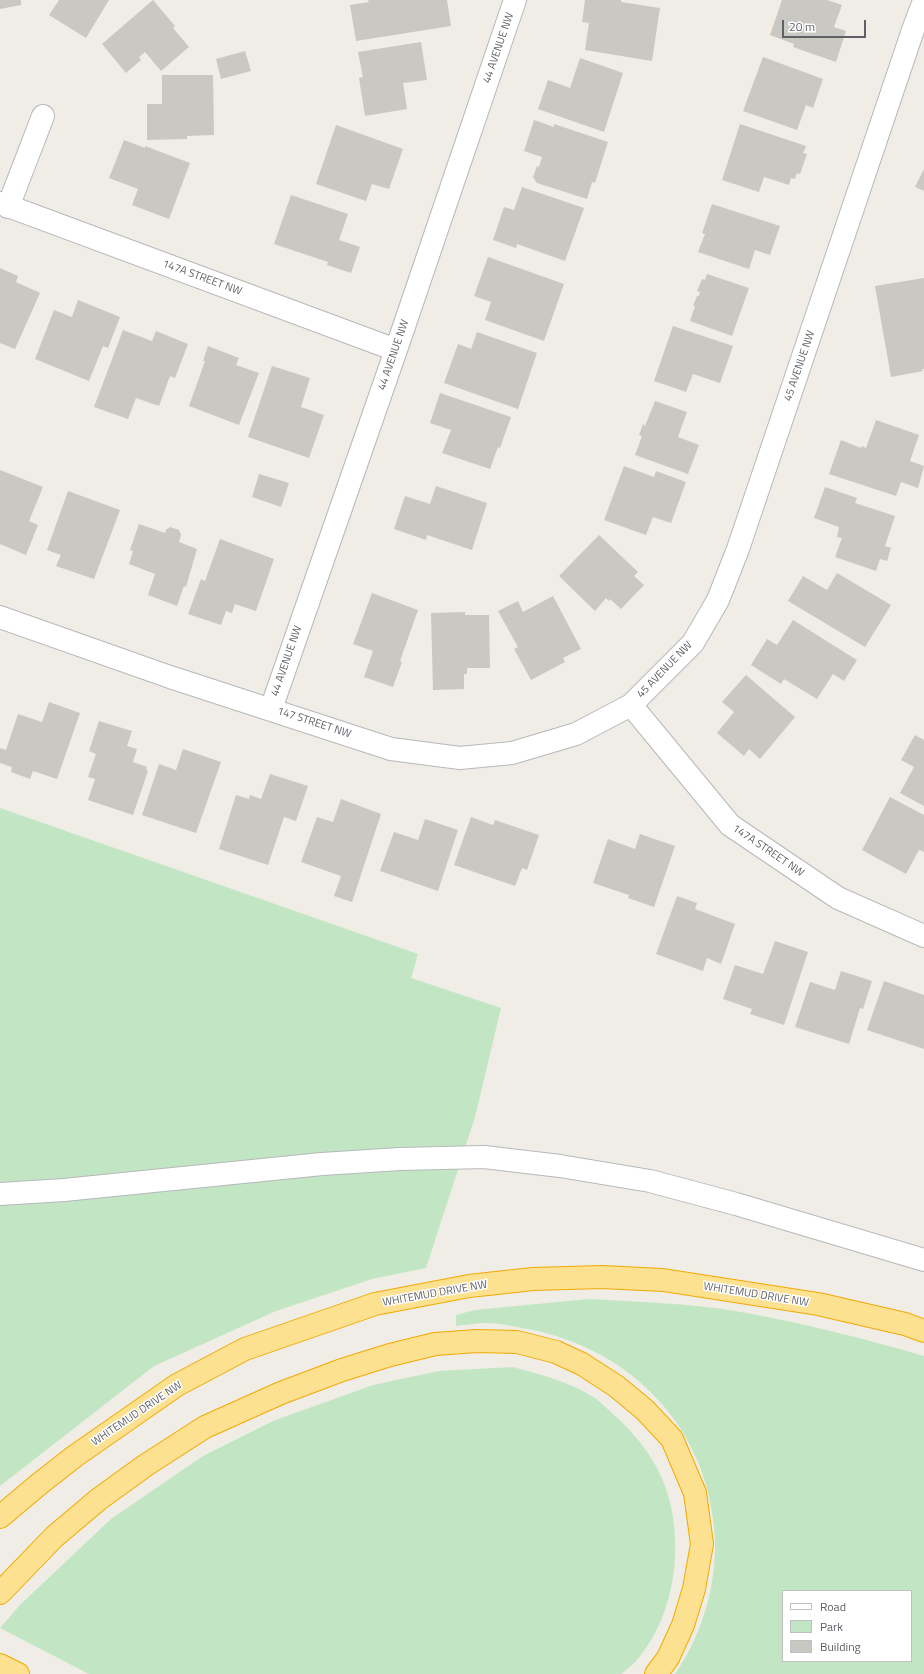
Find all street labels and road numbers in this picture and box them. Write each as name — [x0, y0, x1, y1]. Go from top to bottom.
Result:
street label: 44 AVENUE NW — [481, 11, 517, 85]
street label: 147A STREET NW — [160, 258, 244, 298]
street label: 44 AVENUE NW — [376, 318, 412, 392]
street label: 45 AVENUE NW — [782, 329, 818, 403]
street label: 44 AVENUE NW — [269, 624, 305, 698]
street label: 45 AVENUE NW — [635, 639, 695, 701]
street label: 147 STREET NW — [275, 705, 353, 741]
street label: 147A STREET NW — [730, 822, 806, 880]
street label: WHITEMUD DRIVE NW — [382, 1278, 488, 1310]
street label: WHITEMUD DRIVE NW — [702, 1280, 810, 1310]
street label: WHITEMUD DRIVE NW — [89, 1379, 185, 1449]

